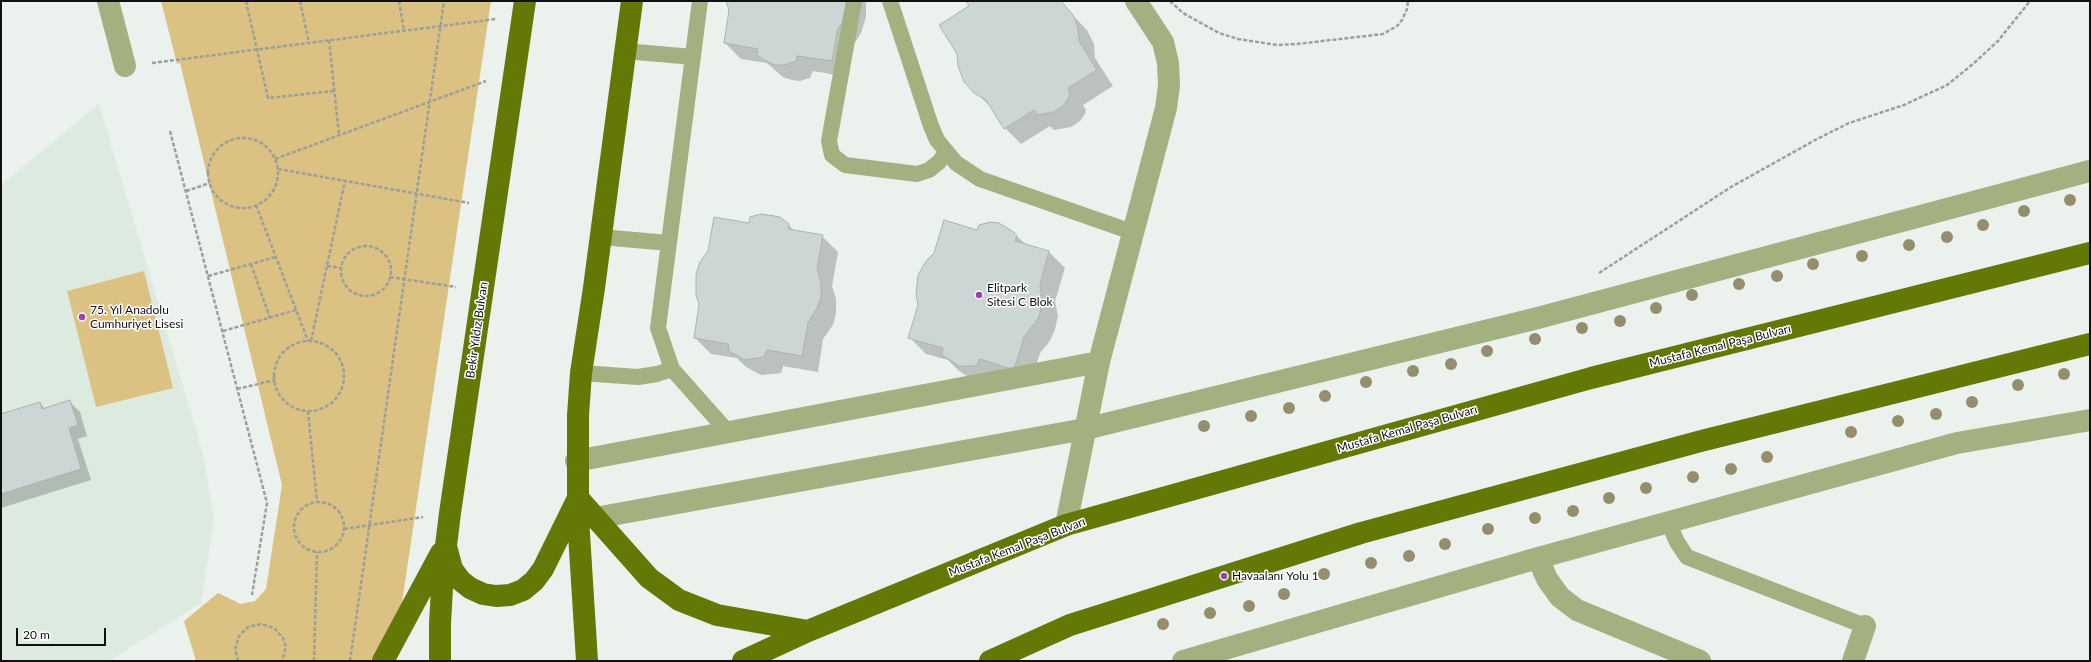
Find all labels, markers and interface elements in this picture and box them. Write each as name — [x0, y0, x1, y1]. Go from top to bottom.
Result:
street label: Bekir Yıldız Bulvarı — [463, 281, 491, 379]
place label: Elitpark Sitesi C Blok — [987, 281, 1053, 309]
marker: Elitpark Sitesi C Blok — [974, 290, 984, 300]
place label: 75. Yıl Anadolu Cumhuriyet Lisesi — [90, 303, 183, 331]
marker: 75. Yıl Anadolu Cumhuriyet Lisesi — [77, 312, 87, 322]
street label: Mustafa Kemal Paşa Bulvarı — [1648, 321, 1792, 371]
street label: Mustafa Kemal Paşa Bulvarı — [1335, 402, 1479, 456]
street label: Mustafa Kemal Paşa Bulvarı — [946, 514, 1088, 580]
place label: Havaalanı Yolu 1 — [1232, 569, 1319, 583]
marker: Havaalanı Yolu 1 — [1219, 571, 1229, 581]
scale bar — [18, 620, 108, 646]
text: 20 m — [23, 627, 50, 642]

